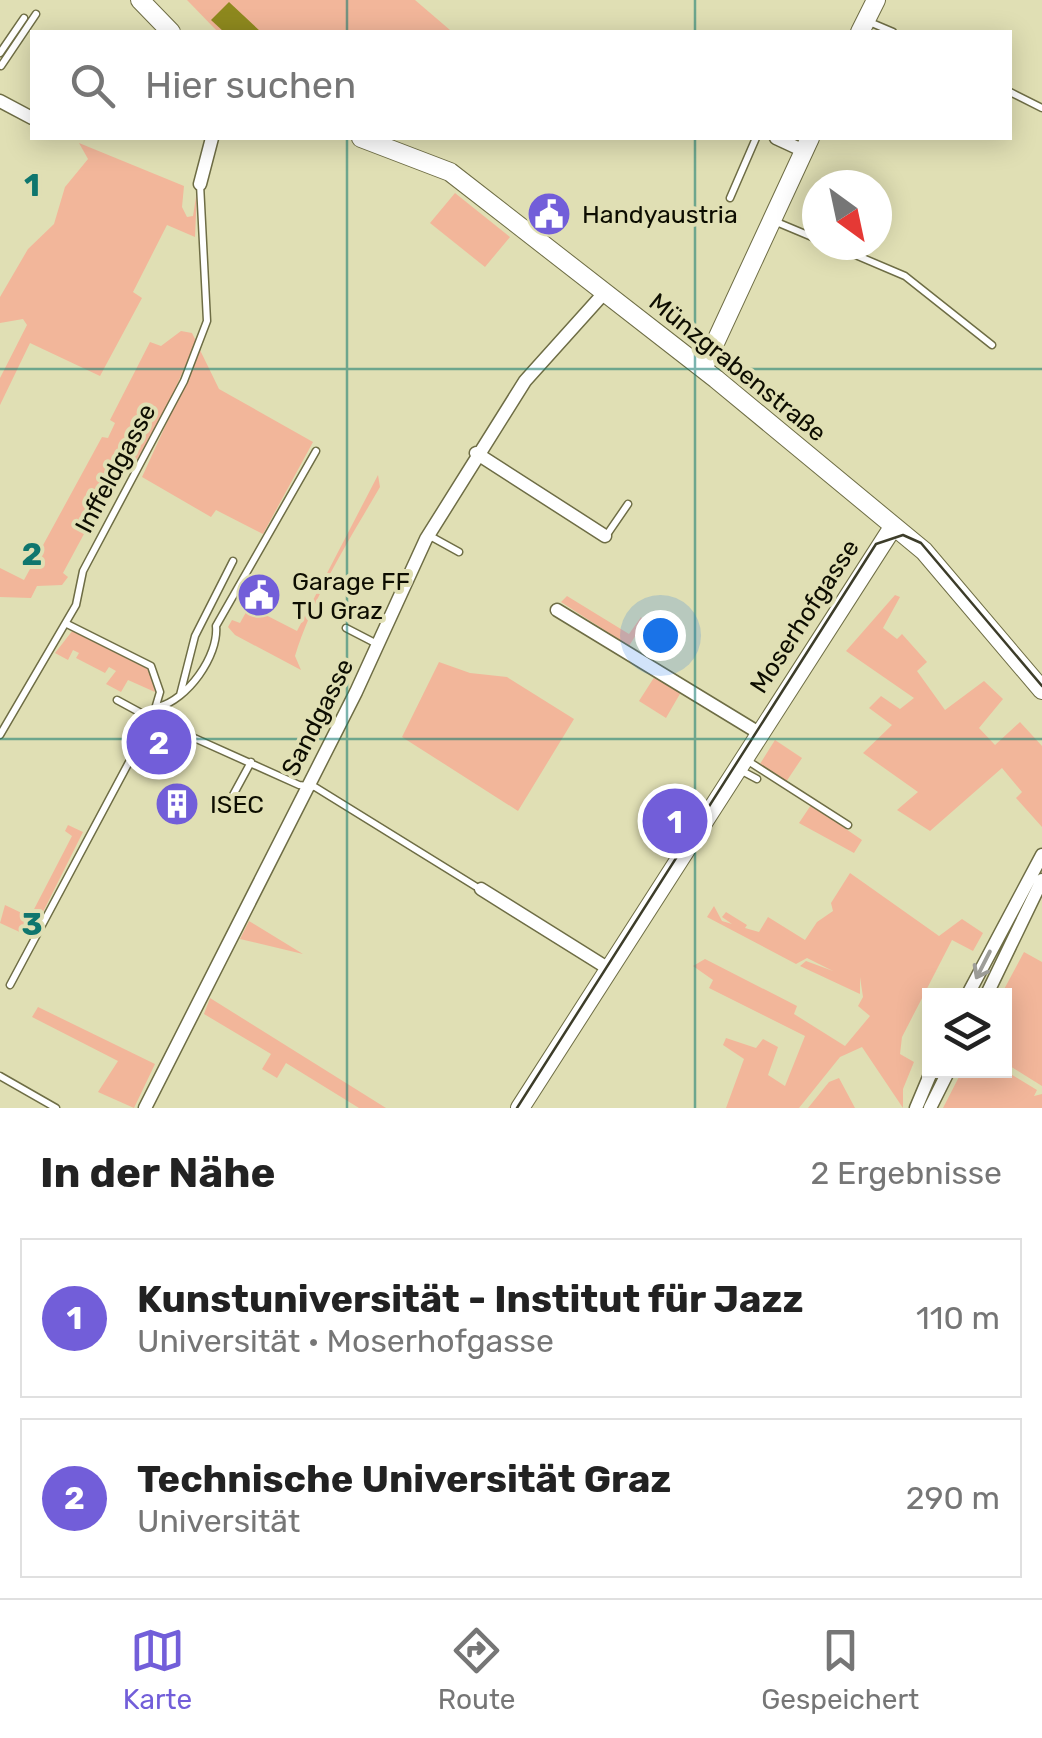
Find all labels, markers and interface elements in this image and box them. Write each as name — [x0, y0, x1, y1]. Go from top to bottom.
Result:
search box — [30, 30, 1012, 140]
icon: search — [65, 58, 120, 113]
text: Hier suchen — [145, 62, 356, 108]
text: 1 — [24, 166, 40, 204]
north arrow — [802, 170, 892, 260]
public building icon: Handyaustria — [526, 191, 572, 237]
place label: Handyaustria — [582, 200, 738, 229]
street label: Münzgrabenstraße — [643, 287, 832, 448]
street label: Inffeldgasse — [69, 399, 162, 538]
street label: Moserhofgasse — [744, 534, 865, 699]
text: 2 — [22, 535, 42, 573]
place label: Garage FF TU Graz — [292, 567, 410, 625]
public building icon: Garage FF TU Graz — [236, 572, 282, 618]
your location — [635, 610, 686, 661]
street label: Sandgasse — [276, 654, 359, 781]
pin: 2 — [126, 704, 192, 780]
building icon: ISEC — [154, 781, 200, 827]
pin: 1 — [642, 784, 708, 858]
place label: ISEC — [210, 790, 264, 819]
text: 3 — [21, 905, 43, 943]
one-way arrow — [973, 949, 992, 979]
map controls — [922, 988, 1012, 1078]
button: layers — [922, 988, 1012, 1078]
text: In der Nähe — [40, 1148, 275, 1198]
text: 2 Ergebnisse — [810, 1154, 1002, 1192]
text: Kunstuniversität - Institut für Jazz — [137, 1276, 803, 1322]
text: 1 — [67, 1299, 82, 1337]
text: 110 m — [916, 1299, 1000, 1337]
text: Universität · Moserhofgasse — [137, 1322, 554, 1360]
text: Technische Universität Graz — [137, 1456, 671, 1502]
text: 2 — [64, 1479, 85, 1517]
text: 290 m — [906, 1479, 1000, 1517]
text: Universität — [137, 1502, 300, 1540]
tab: Karte — [123, 1623, 192, 1716]
tab: Route — [438, 1623, 516, 1716]
tab: Gespeichert — [761, 1623, 919, 1716]

